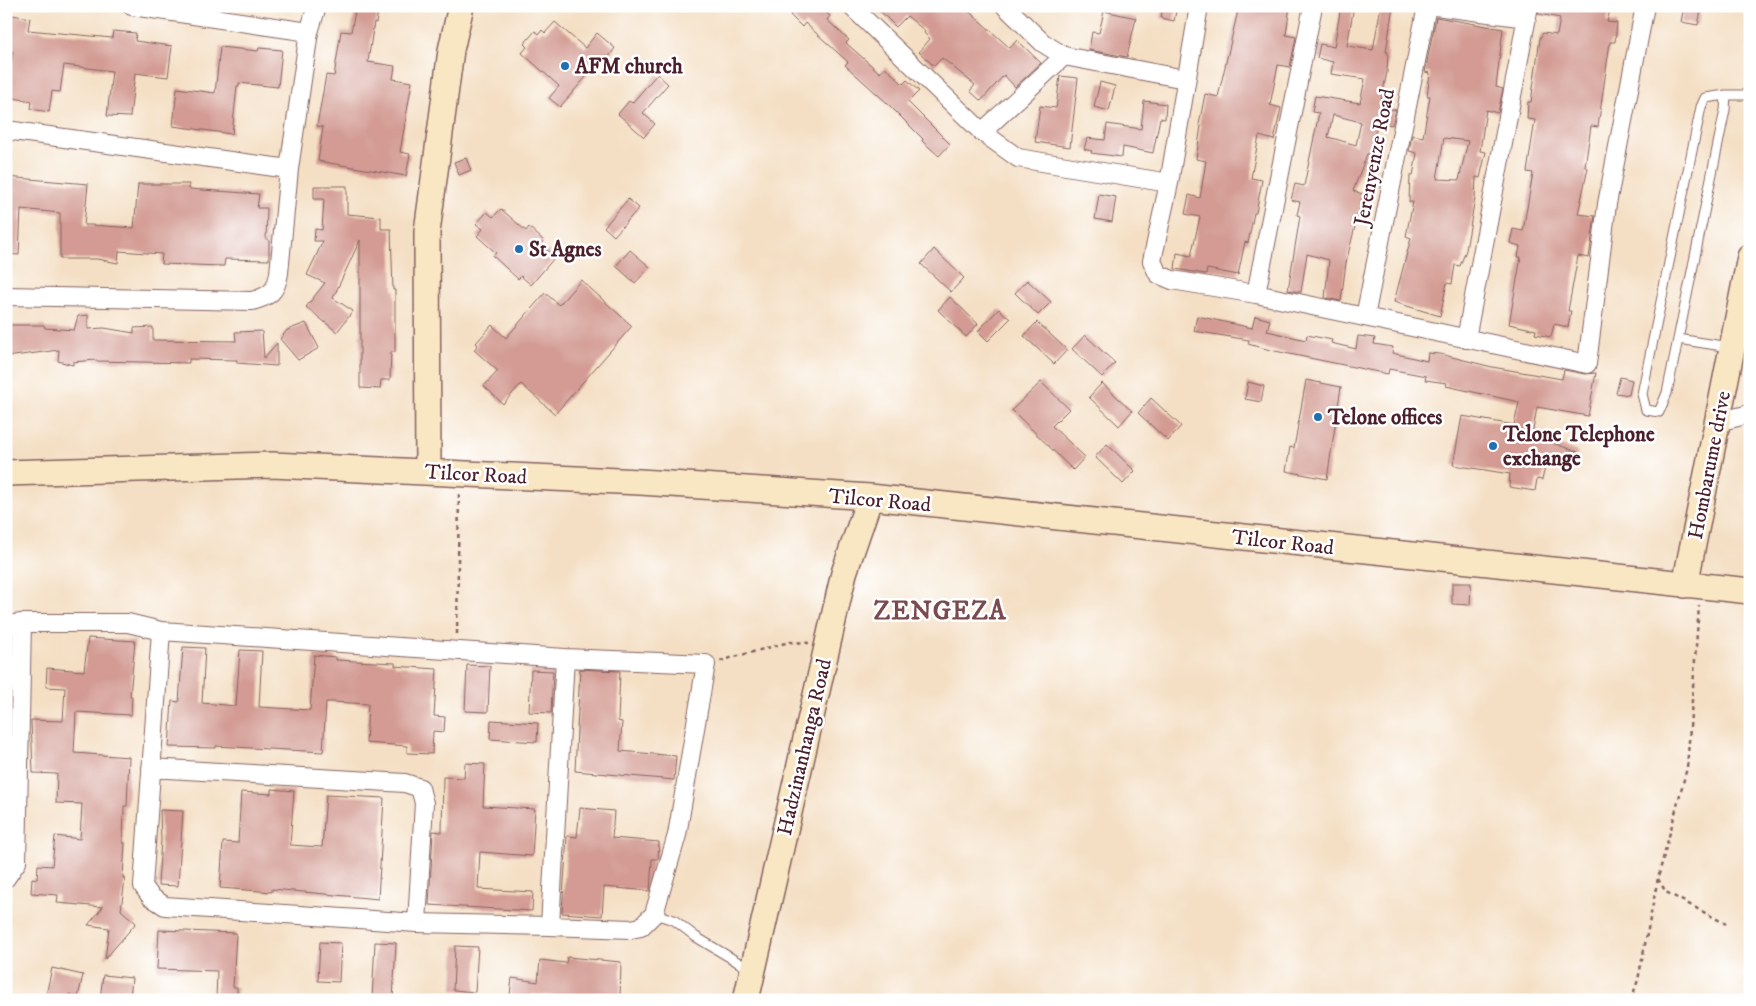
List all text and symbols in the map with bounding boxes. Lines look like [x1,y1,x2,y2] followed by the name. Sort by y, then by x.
[574,54,684,80] place label: AFM church
[559,60,571,72] marker: AFM church
[1349,86,1401,230] street label: Jerenyenze Road
[529,237,601,263] place label: St Agnes
[513,243,525,255] marker: St Agnes
[1683,389,1737,542] street label: Hombarume drive
[1327,405,1442,431] place label: Telone offices
[1312,411,1324,423] marker: Telone offices
[1502,422,1655,472] place label: Telone Telephone exchange
[1487,440,1499,452] marker: Telone Telephone exchange
[424,459,528,491] street label: Tilcor Road
[828,484,933,518] street label: Tilcor Road
[1231,525,1336,561] street label: Tilcor Road
[873,595,1007,628] district label: ZENGEZA
[772,656,838,838] street label: Hadzinanhanga Road

